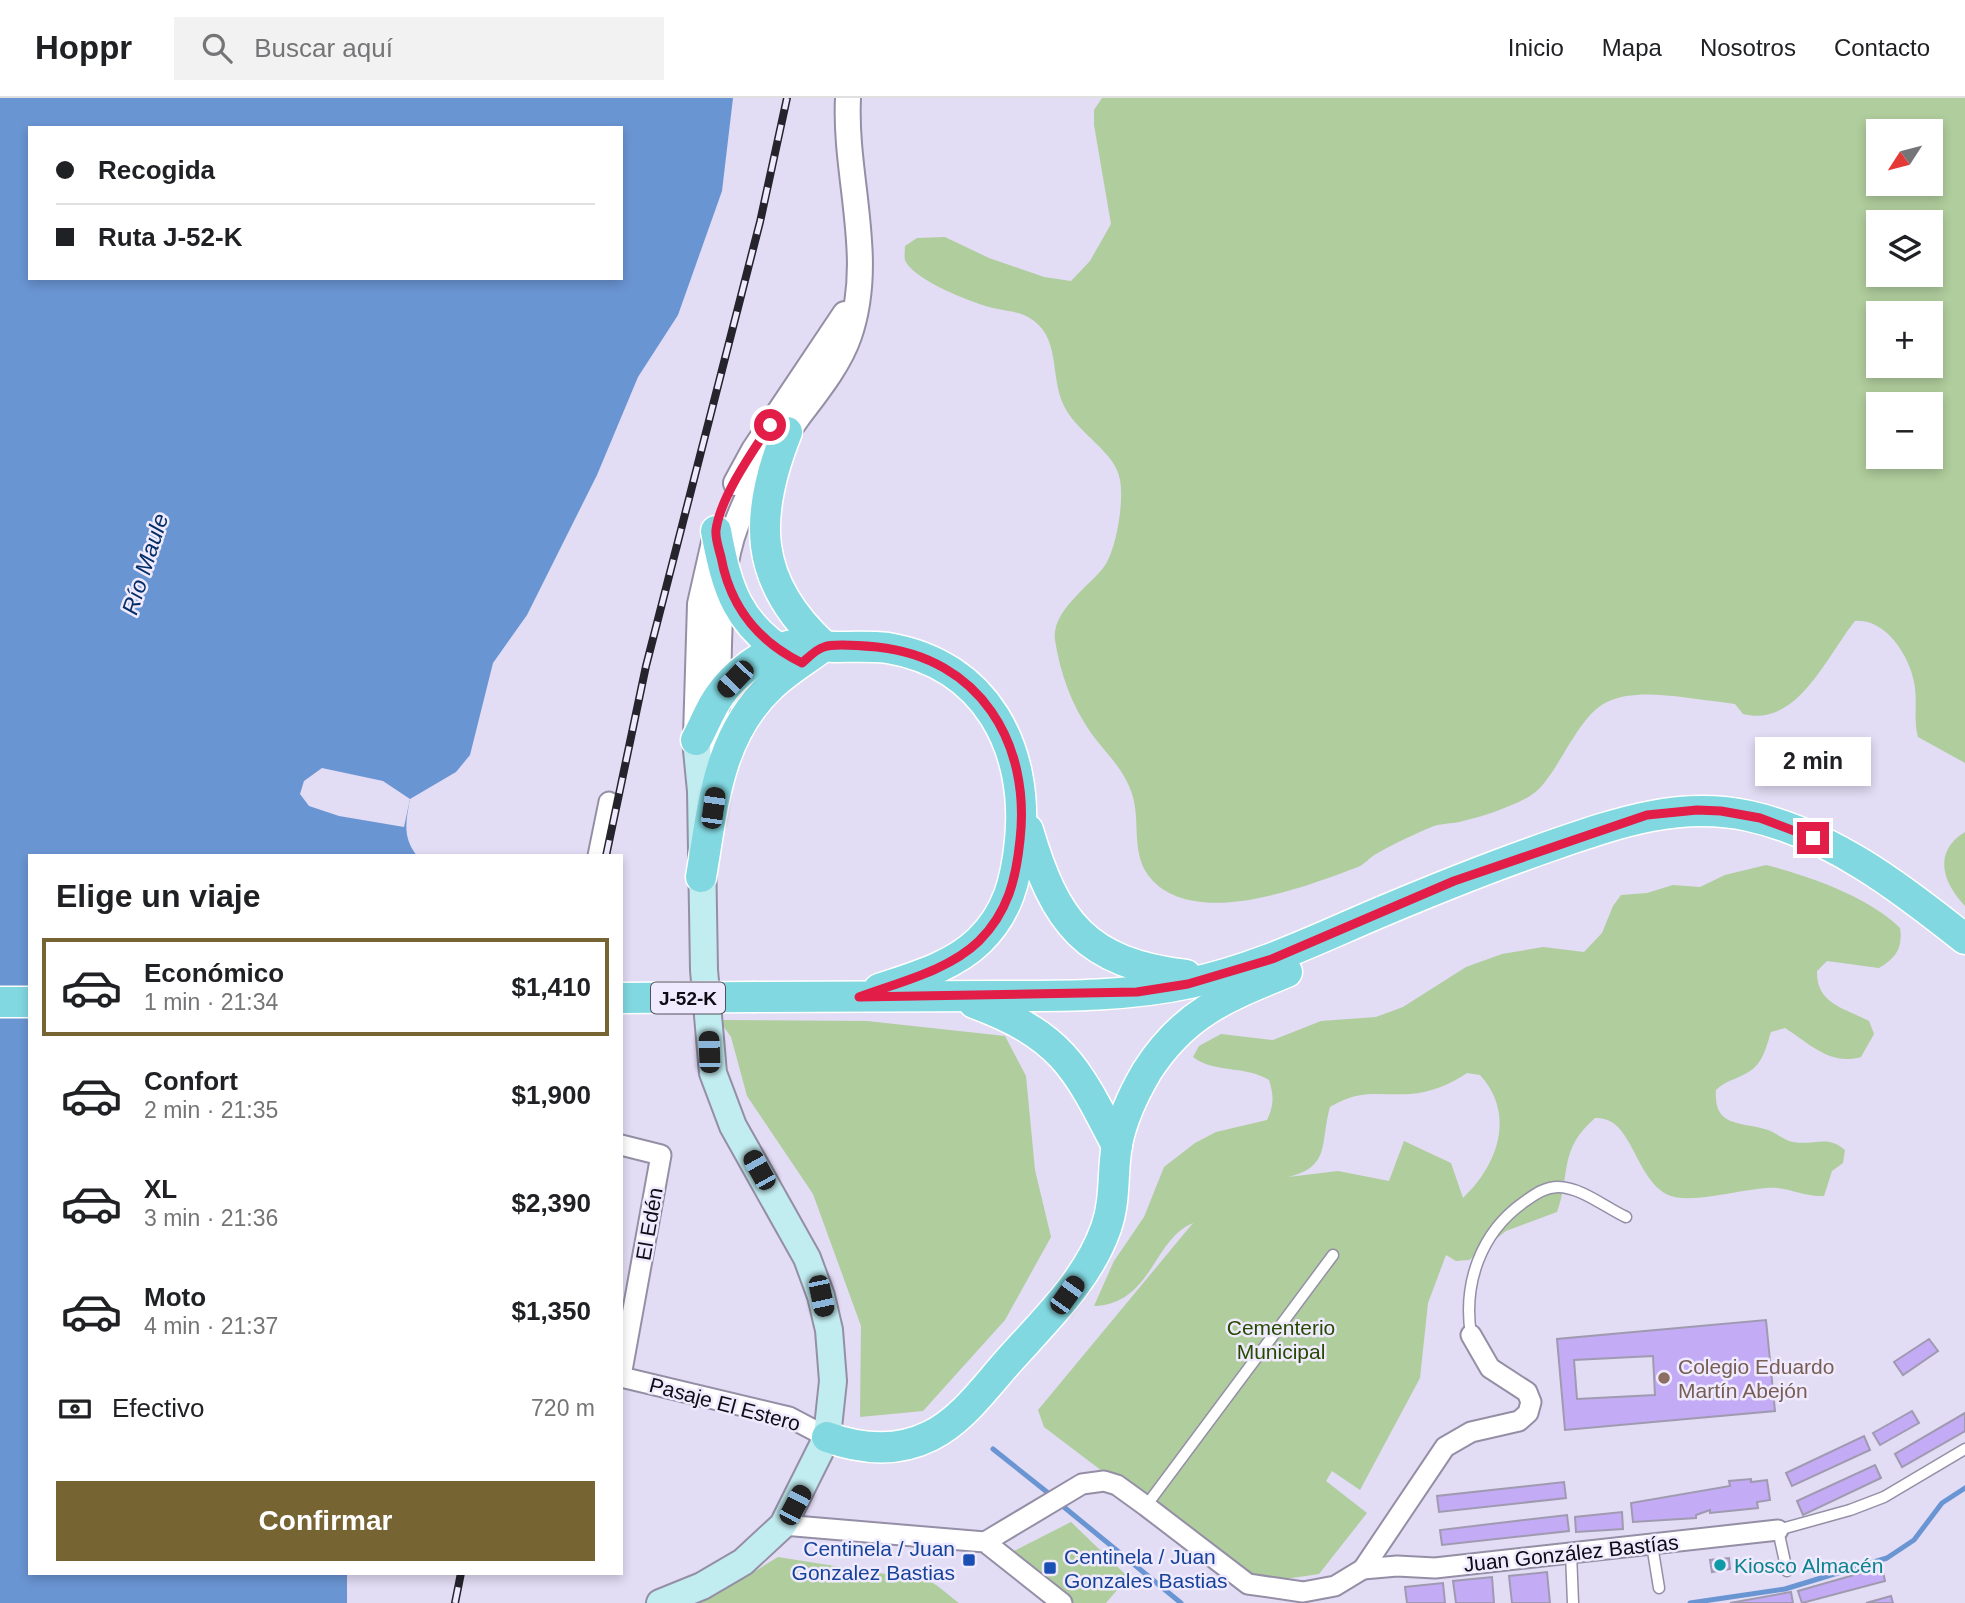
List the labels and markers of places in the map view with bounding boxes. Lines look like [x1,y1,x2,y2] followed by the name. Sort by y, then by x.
[1678,1355,1834,1402] place label: Colegio Eduardo Martín Abejón
[1656,1370,1672,1386] marker: Colegio Eduardo Martín Abejón
[792,1537,955,1584] place label: Centinela / Juan Gonzalez Bastias
[1064,1545,1227,1592] place label: Centinela / Juan Gonzales Bastias
[961,1552,977,1568] marker: Centinela / Juan Gonzalez Bastias
[1734,1554,1883,1577] place label: Kiosco Almacén
[1712,1557,1728,1573] marker: Kiosco Almacén
[1042,1560,1058,1576] marker: Centinela / Juan Gonzales Bastias

